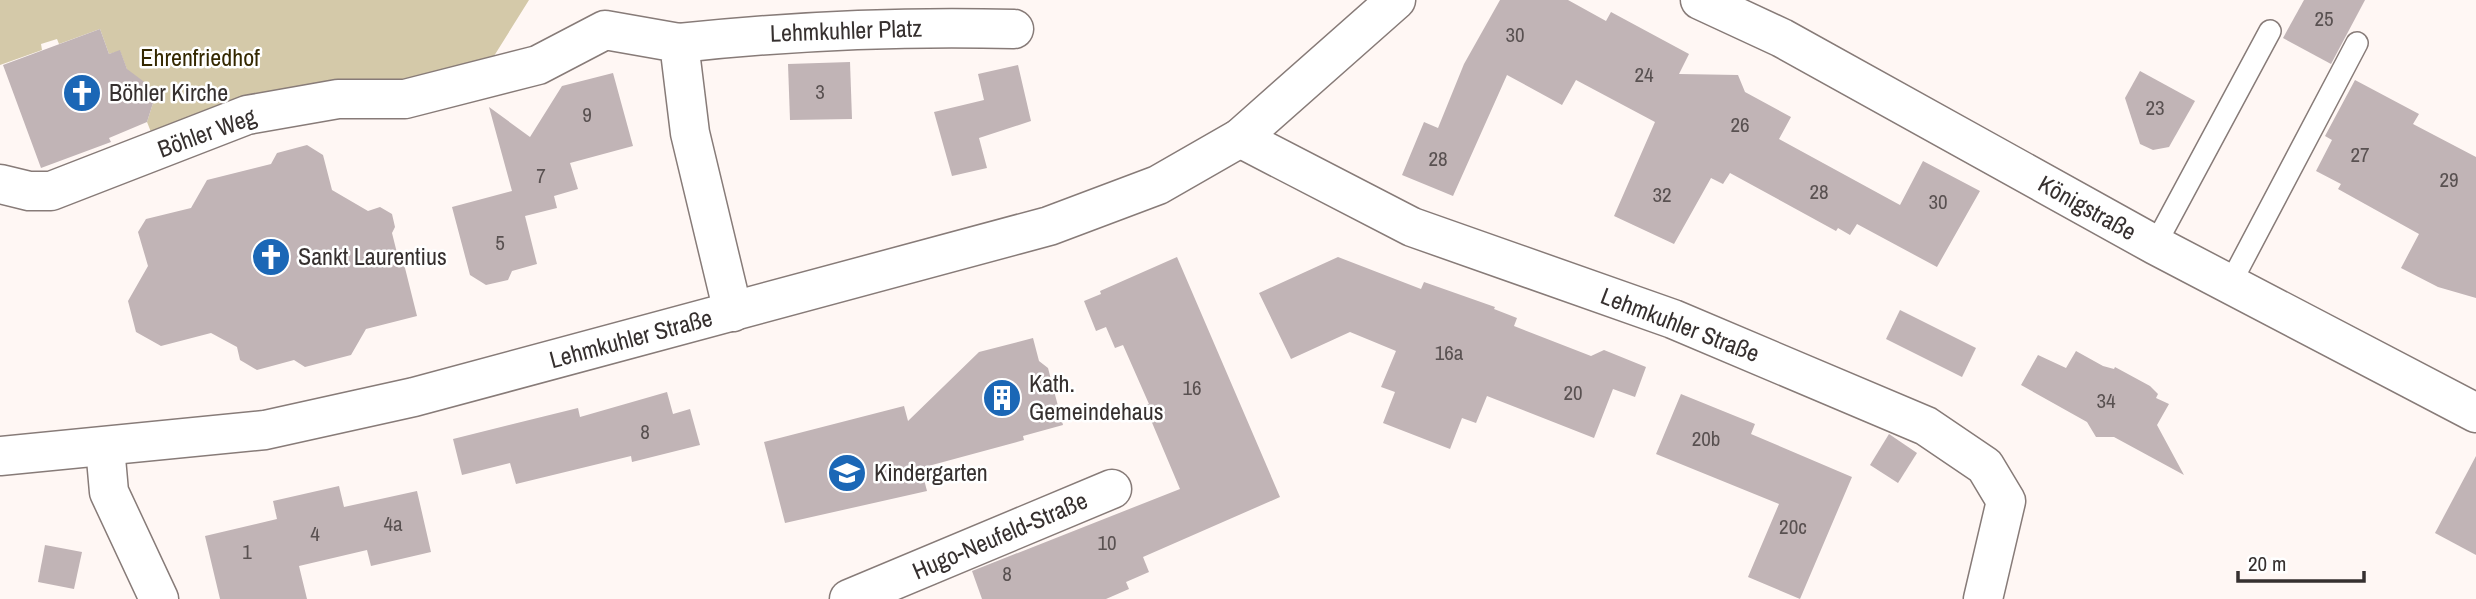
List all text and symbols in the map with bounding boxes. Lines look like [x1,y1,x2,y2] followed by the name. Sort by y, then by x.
[2314,4,2334,33] house number: 25
[769,11,923,49] street label: Lehmkuhler Platz
[1505,20,1525,49] house number: 30
[140,41,260,73] park label: Ehrenfriedhof
[1634,60,1654,89] house number: 24
[61,72,103,114] church icon: Böhler Kirche
[109,76,228,108] place label: Böhler Kirche
[815,77,825,106] house number: 3
[2145,93,2165,122] house number: 23
[153,99,260,165] street label: Böhler Weg
[582,100,592,129] house number: 9
[1730,110,1750,139] house number: 26
[2350,140,2370,169] house number: 27
[1428,144,1448,173] house number: 28
[536,161,546,190] house number: 7
[2439,165,2459,194] house number: 29
[2033,167,2142,247] street label: Königstraße
[1809,177,1829,206] house number: 28
[1652,180,1672,209] house number: 32
[1928,187,1948,216] house number: 30
[495,228,505,257] house number: 5
[250,236,292,278] church icon: Sankt Laurentius
[298,240,447,272] place label: Sankt Laurentius
[1597,279,1764,369] street label: Lehmkuhler Straße
[546,301,716,375] street label: Lehmkuhler Straße
[1435,338,1464,367] house number: 16a
[1029,367,1164,427] place label: Kath. Gemeindehaus
[1182,373,1202,402] house number: 16
[981,377,1023,419] building icon: Kath. Gemeindehaus
[1563,378,1583,407] house number: 20
[2096,386,2116,415] house number: 34
[640,417,650,446] house number: 8
[1692,424,1720,453] house number: 20b
[826,452,868,494] school or university icon: Kindergarten
[874,456,988,488] place label: Kindergarten
[907,484,1092,586] street label: Hugo-Neufeld-Straße
[383,509,403,538] house number: 4a
[1779,512,1807,541] house number: 20c
[310,519,320,548] house number: 4
[1097,528,1117,557] house number: 10
[242,537,252,566] house number: 1
[2238,540,2364,584] scale bar
[2248,549,2286,578] text: 20 m
[1002,559,1012,588] house number: 8

